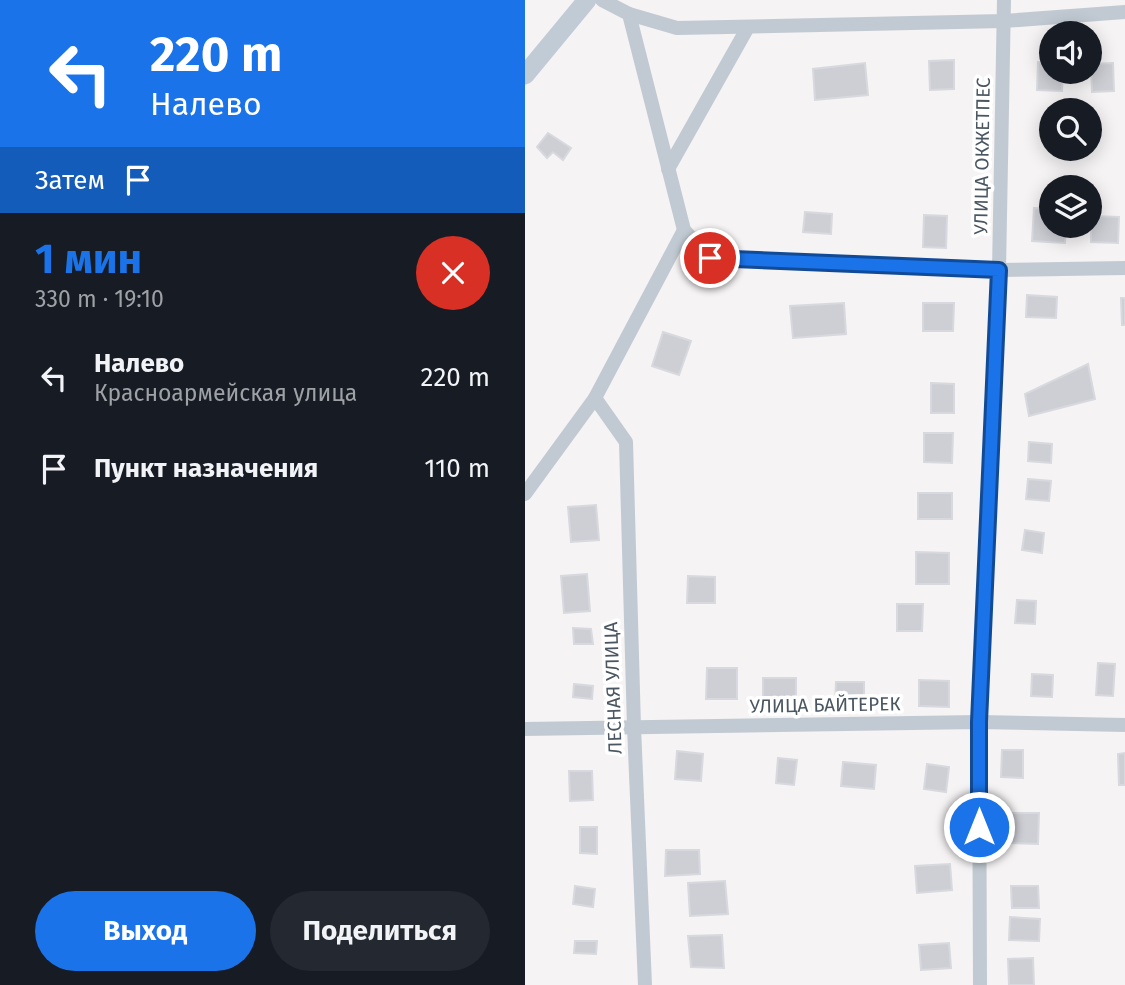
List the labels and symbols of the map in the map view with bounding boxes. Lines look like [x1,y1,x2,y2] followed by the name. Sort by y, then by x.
[969,77,995,235] street label: УЛИЦА ОКЖЕТПЕС
[680,228,740,288] pin
[599,621,627,755] street label: ЛЕСНАЯ УЛИЦА
[749,692,901,718] street label: УЛИЦА БАЙТЕРЕК
[942,790,1016,864] position arrow

